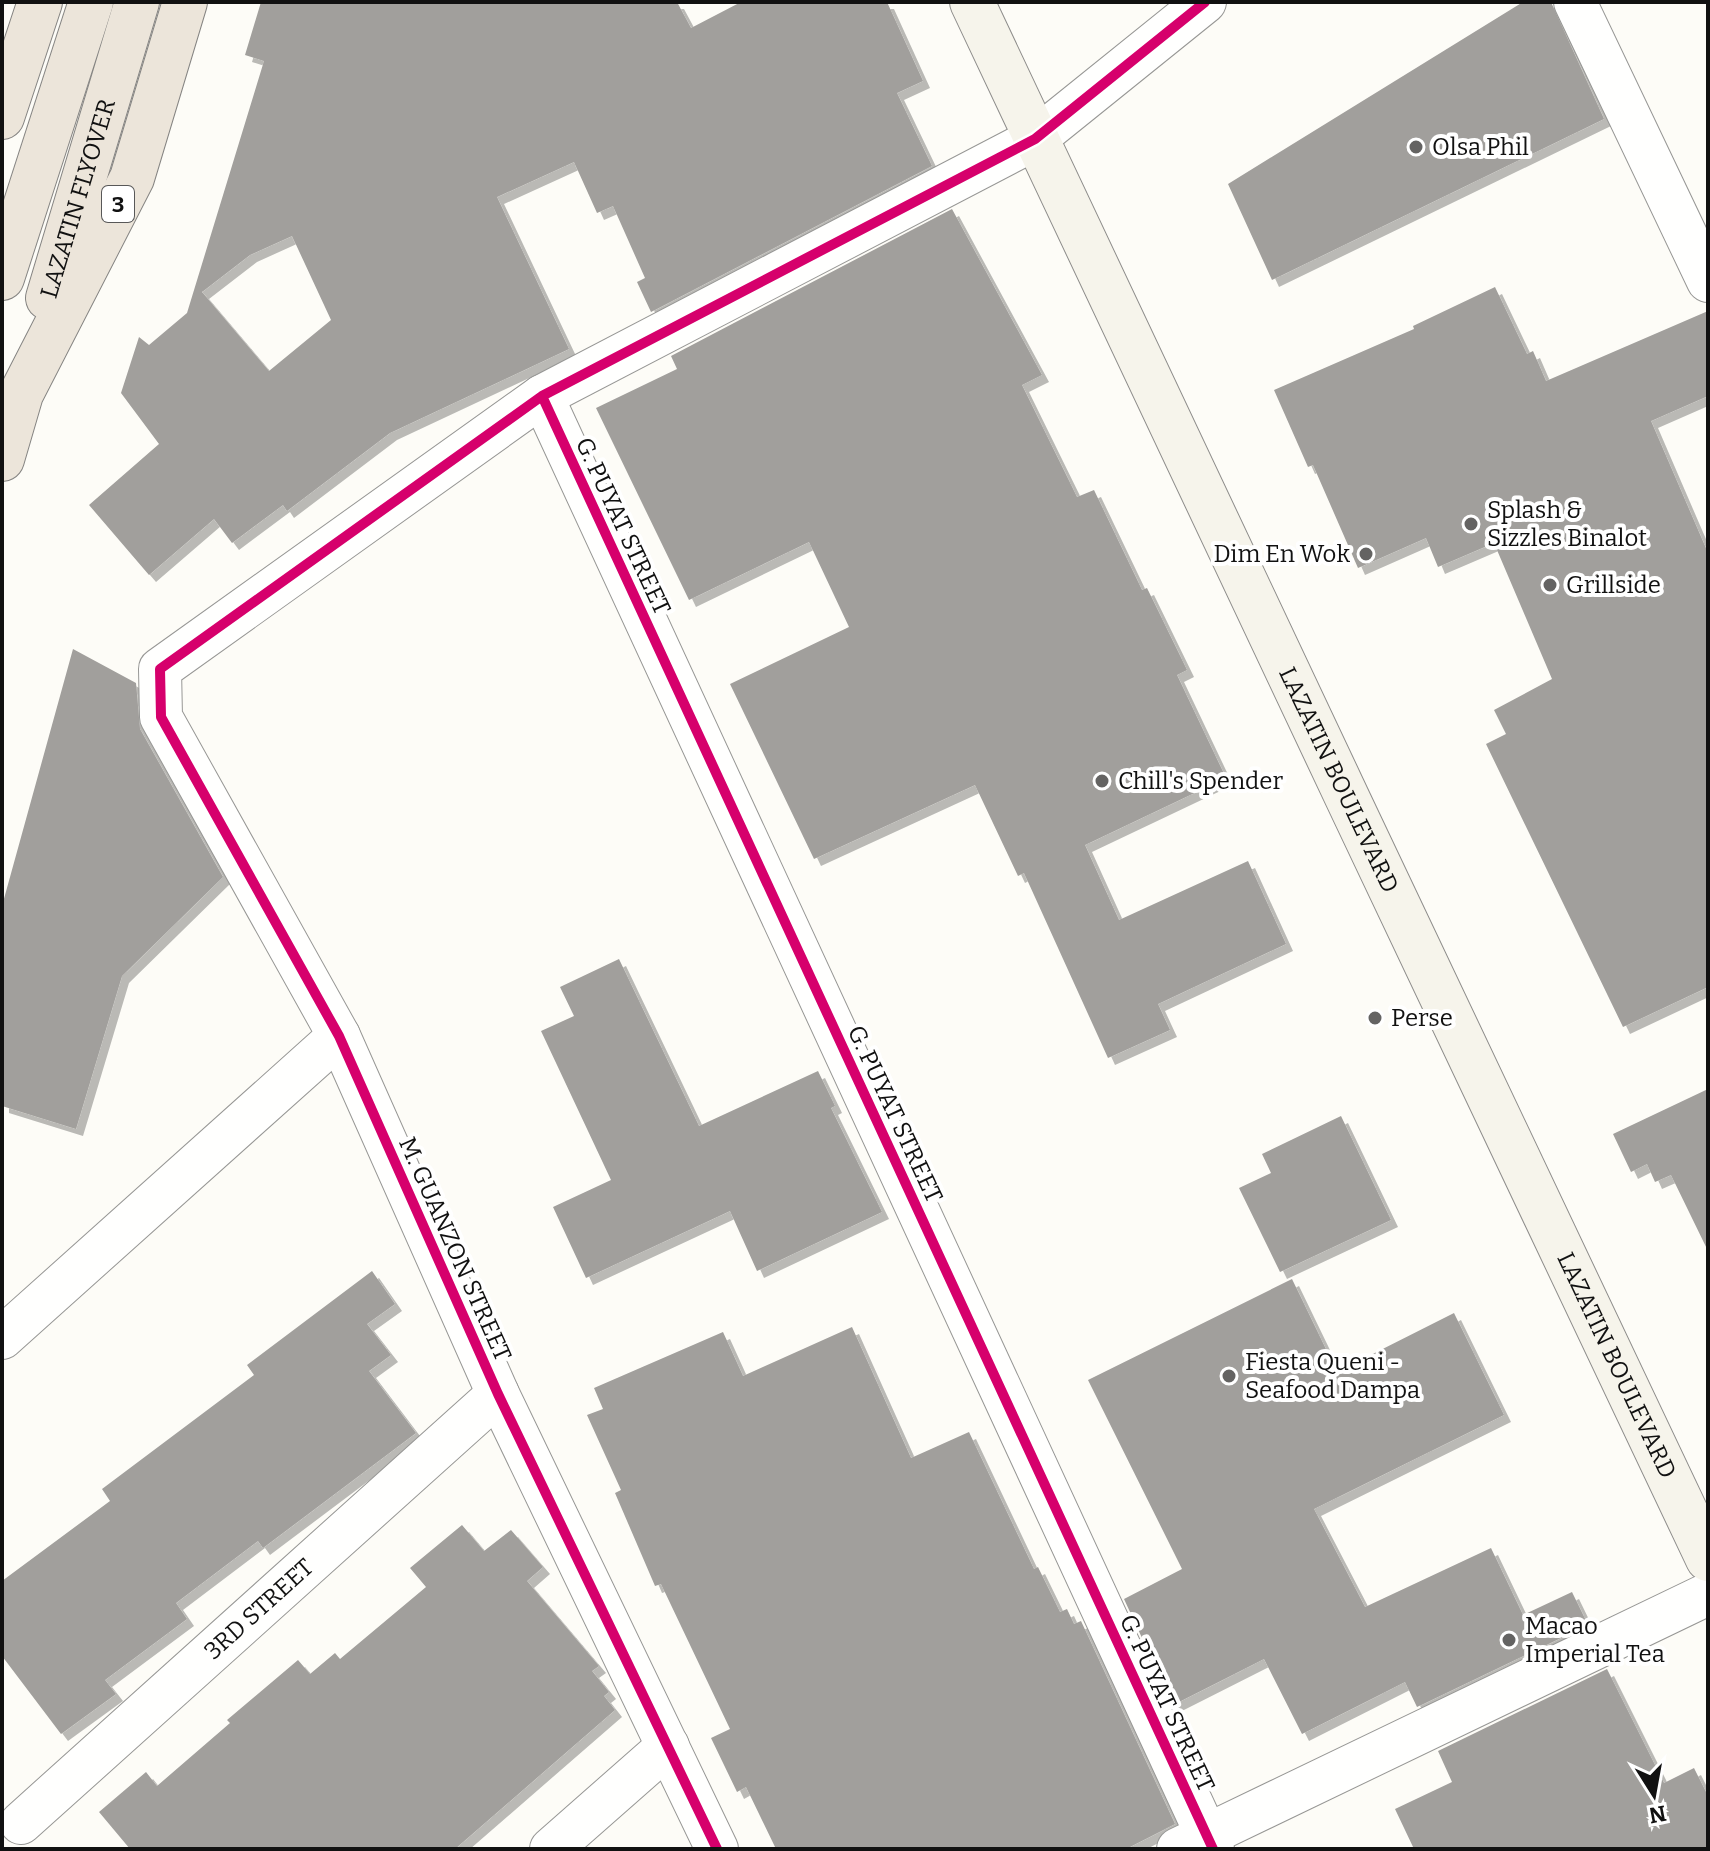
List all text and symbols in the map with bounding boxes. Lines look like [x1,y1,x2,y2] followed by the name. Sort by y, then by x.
[35,95,121,301] street label: LAZATIN FLYOVER
[1432,133,1529,161] place label: Olsa Phil
[1407,138,1425,156] marker: Olsa Phil
[102,186,134,222] road number: 3
[570,433,676,619] street label: G. PUYAT STREET
[1487,496,1647,552] place label: Splash & Sizzles Binalot
[1462,515,1480,533] marker: Splash & Sizzles Binalot
[1213,540,1350,568] place label: Dim En Wok
[1357,545,1375,563] marker: Dim En Wok
[1566,571,1661,599] place label: Grillside
[1541,576,1559,594] marker: Grillside
[1273,663,1404,897] street label: LAZATIN BOULEVARD
[1118,767,1283,795] place label: Chill's Spender
[1093,772,1111,790] marker: Chill's Spender
[1391,1004,1453,1032] place label: Perse
[1366,1009,1384,1027] marker: Perse
[842,1021,948,1207] street label: G. PUYAT STREET
[393,1133,517,1365] street label: M. GUANZON STREET
[1551,1248,1682,1483] street label: LAZATIN BOULEVARD
[1245,1348,1420,1404] place label: Fiesta Queni - Seafood Dampa
[1220,1367,1238,1385] marker: Fiesta Queni - Seafood Dampa
[199,1553,319,1665] street label: 3RD STREET
[1114,1610,1220,1796] street label: G. PUYAT STREET
[1525,1612,1665,1668] place label: Macao Imperial Tea
[1500,1631,1518,1649] marker: Macao Imperial Tea
[1614,1755,1694,1835] north arrow
[1647,1799,1669,1829] text: N

